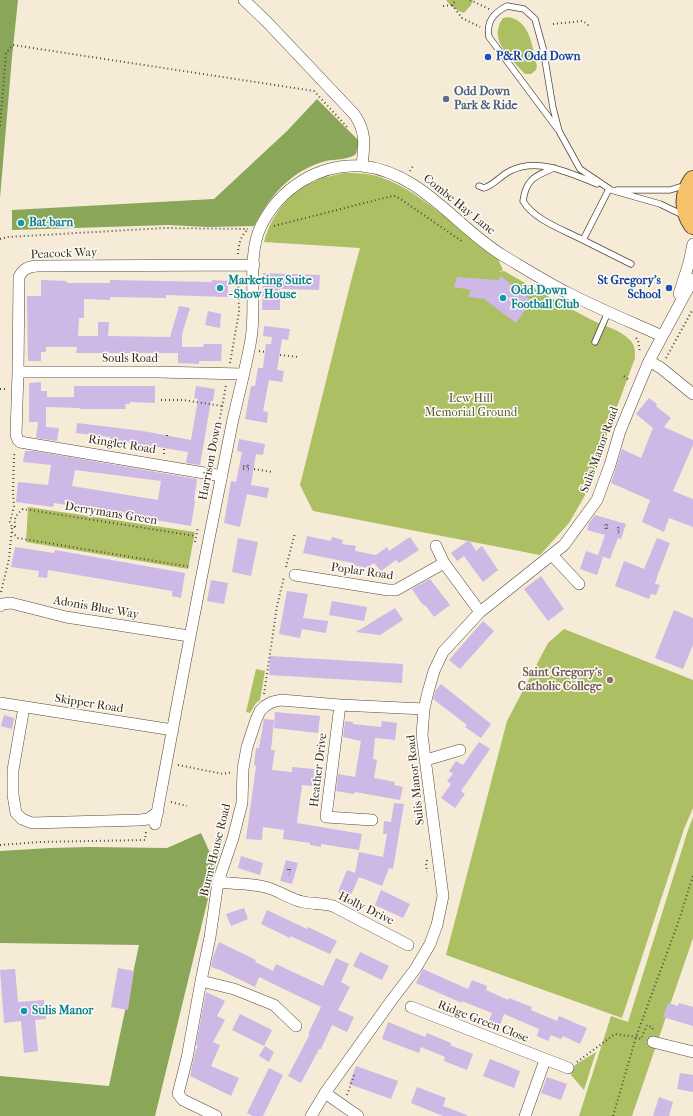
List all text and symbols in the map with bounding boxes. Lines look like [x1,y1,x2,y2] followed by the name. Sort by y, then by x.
[496,50,580,64] place label: P&R Odd Down
[483,52,493,62] marker: P&R Odd Down
[454,85,517,113] place label: Odd Down Park & Ride
[441,94,451,104] marker: Odd Down Park & Ride
[420,172,498,238] street label: Combe Hay Lane
[29,216,73,230] place label: Bat barn
[16,218,26,228] marker: Bat barn
[30,246,98,262] street label: Peacock Way
[228,274,312,302] place label: Marketing Suite - Show House
[597,274,661,302] place label: St Gregory's School
[215,283,225,293] marker: Marketing Suite - Show House
[664,283,674,293] marker: St Gregory's School
[511,284,579,312] place label: Odd Down Football Club
[498,293,508,303] marker: Odd Down Football Club
[102,352,158,366] street label: Souls Road
[425,392,517,420] park label: Lew Hill Memorial Ground
[578,405,622,495] street label: Sulis Manor Road
[196,421,226,501] street label: Harrison Down
[87,433,157,457] street label: Ringlet Road
[242,462,250,474] house number: 15
[64,500,158,528] street label: Derrymans Green
[603,521,609,533] house number: 2
[616,524,620,536] house number: 3
[330,561,394,583] street label: Poplar Road
[52,593,140,623] street label: Adonis Blue Way
[518,666,602,694] place label: Saint Gregory's Catholic College
[605,675,615,685] marker: Saint Gregory's Catholic College
[54,691,124,717] street label: Skipper Road
[307,732,331,808] street label: Heather Drive
[404,734,428,826] street label: Sulis Manor Road
[197,802,235,898] street label: Burnt House Road
[287,866,291,878] house number: 7
[336,889,396,929] street label: Holly Drive
[435,998,531,1046] street label: Ridge Green Close
[32,1004,93,1018] place label: Sulis Manor
[19,1006,29,1016] marker: Sulis Manor

